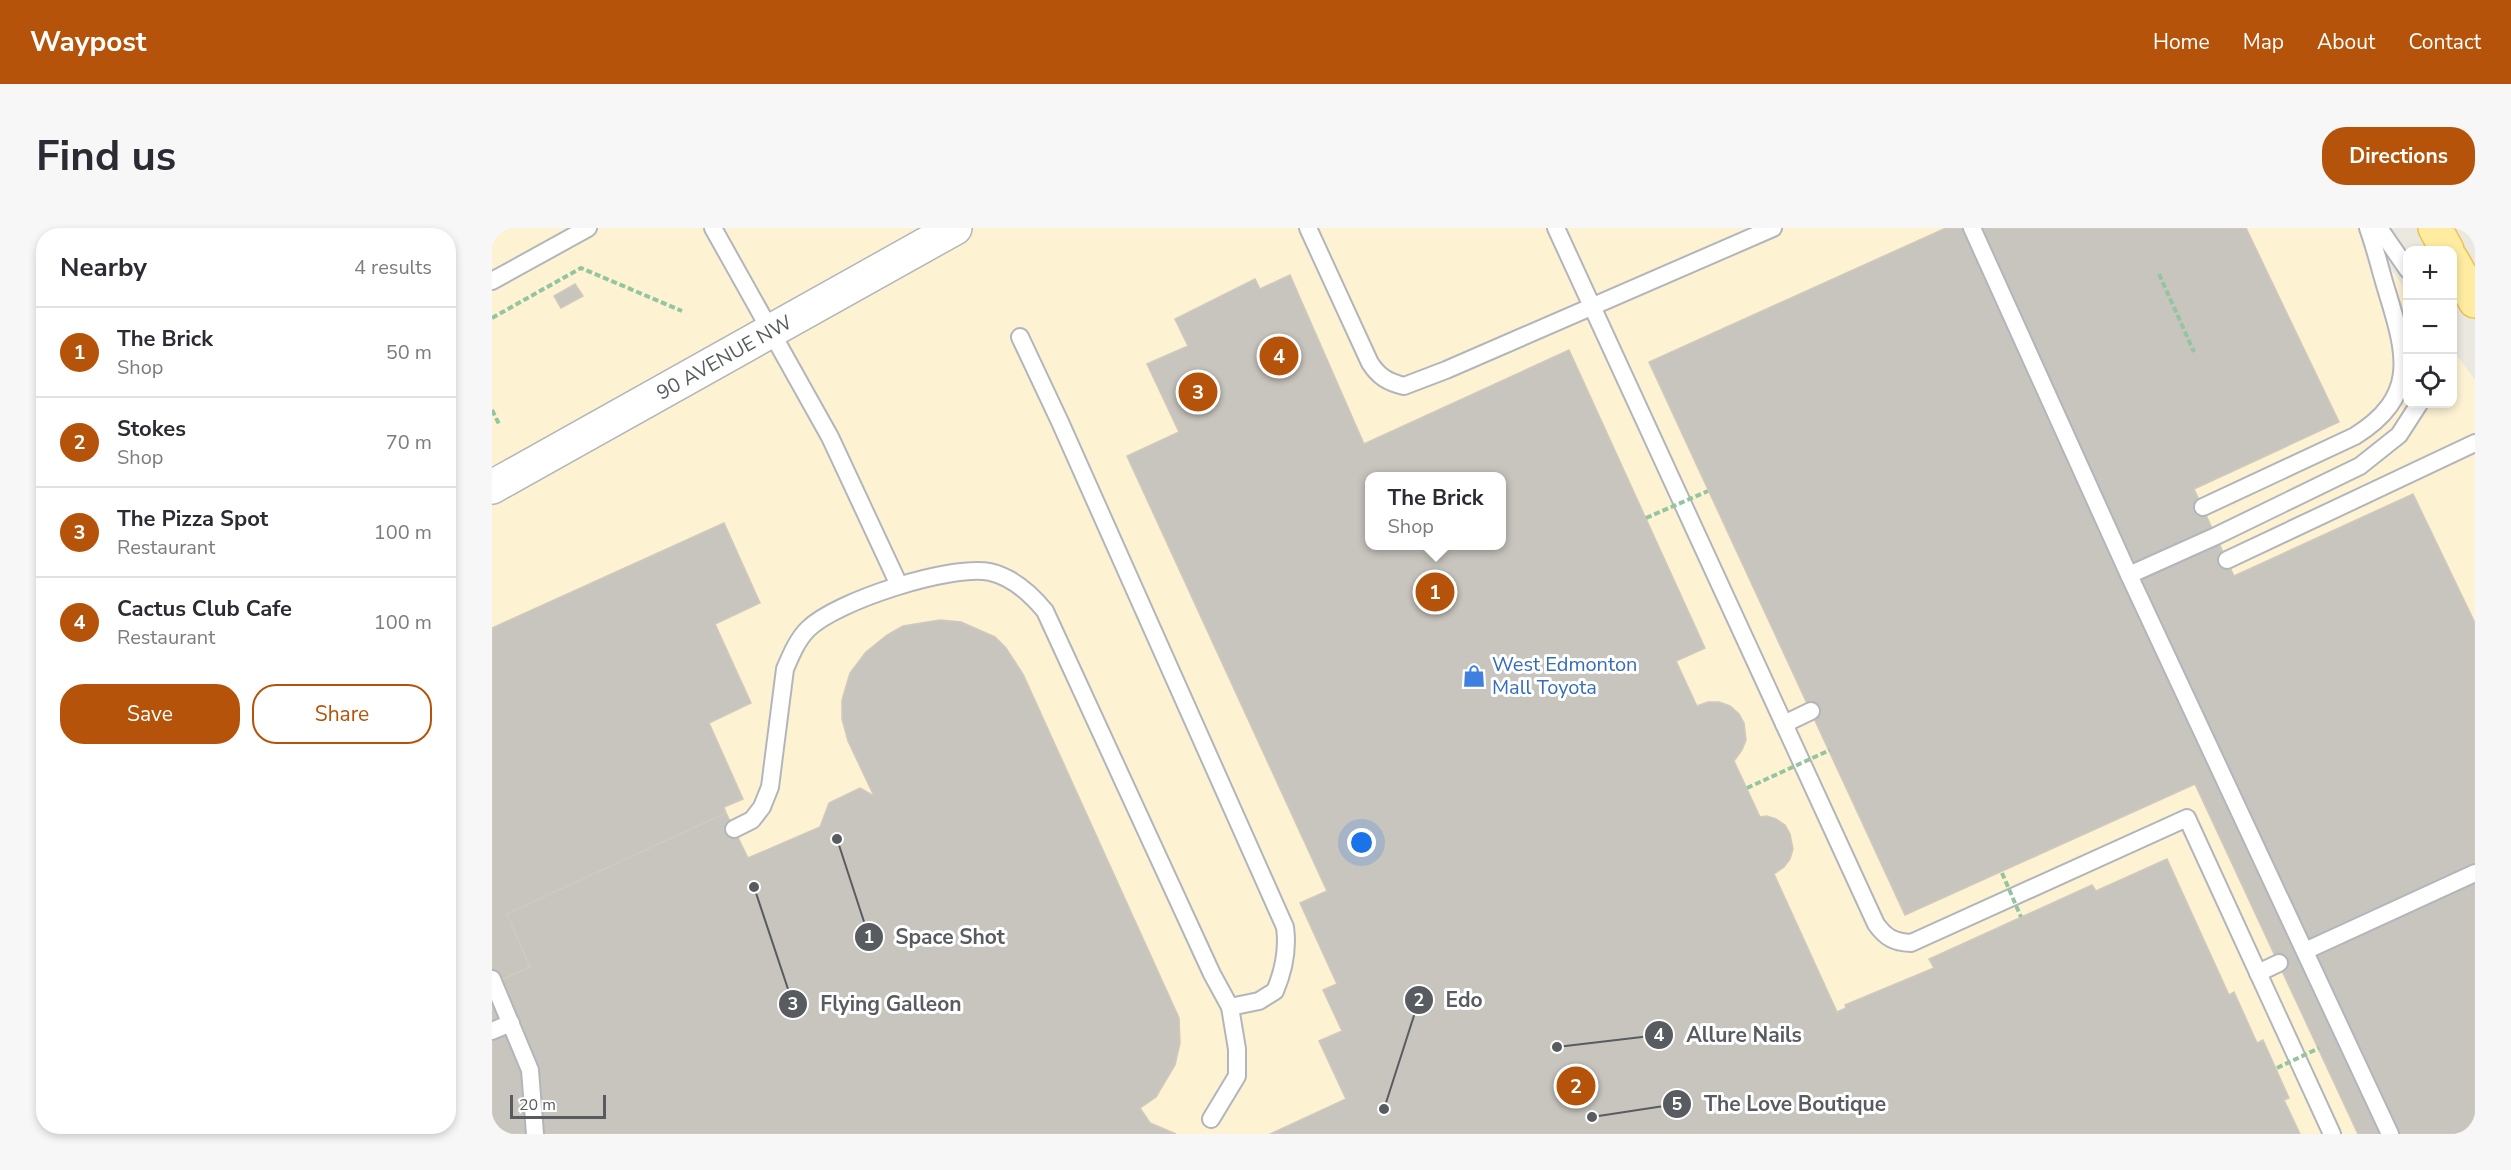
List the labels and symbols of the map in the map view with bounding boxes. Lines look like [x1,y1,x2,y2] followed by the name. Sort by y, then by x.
[652,308,797,406] street label: 90 AVENUE NW
[1260,334,1298,378] pin: 4
[1178,370,1218,414] pin: 3
[1416,570,1454,614] pin: 1
[1492,651,1637,701] place label: West Edmonton Mall Toyota
[1461,663,1487,689] shop icon: West Edmonton Mall Toyota
[1347,828,1376,857] your location
[854,917,1017,956] callout: Space Shot
[895,923,1006,951] text: Space Shot
[864,925,874,949] text: 1
[1404,980,1495,1019] callout: Edo
[778,984,973,1023] callout: Flying Galleon
[1445,986,1483,1014] text: Edo
[1414,988,1424,1012] text: 2
[820,990,962,1018] text: Flying Galleon
[788,992,798,1016] text: 3
[1644,1015,1813,1054] callout: Allure Nails
[1686,1021,1802,1049] text: Allure Nails
[1654,1023,1665,1047] text: 4
[1556,1064,1596,1108] pin: 2
[1662,1085,1898,1124] callout: The Love Boutique
[1704,1090,1886,1118] text: The Love Boutique
[510,1092,606,1120] scale bar
[1672,1092,1683,1116] text: 5

